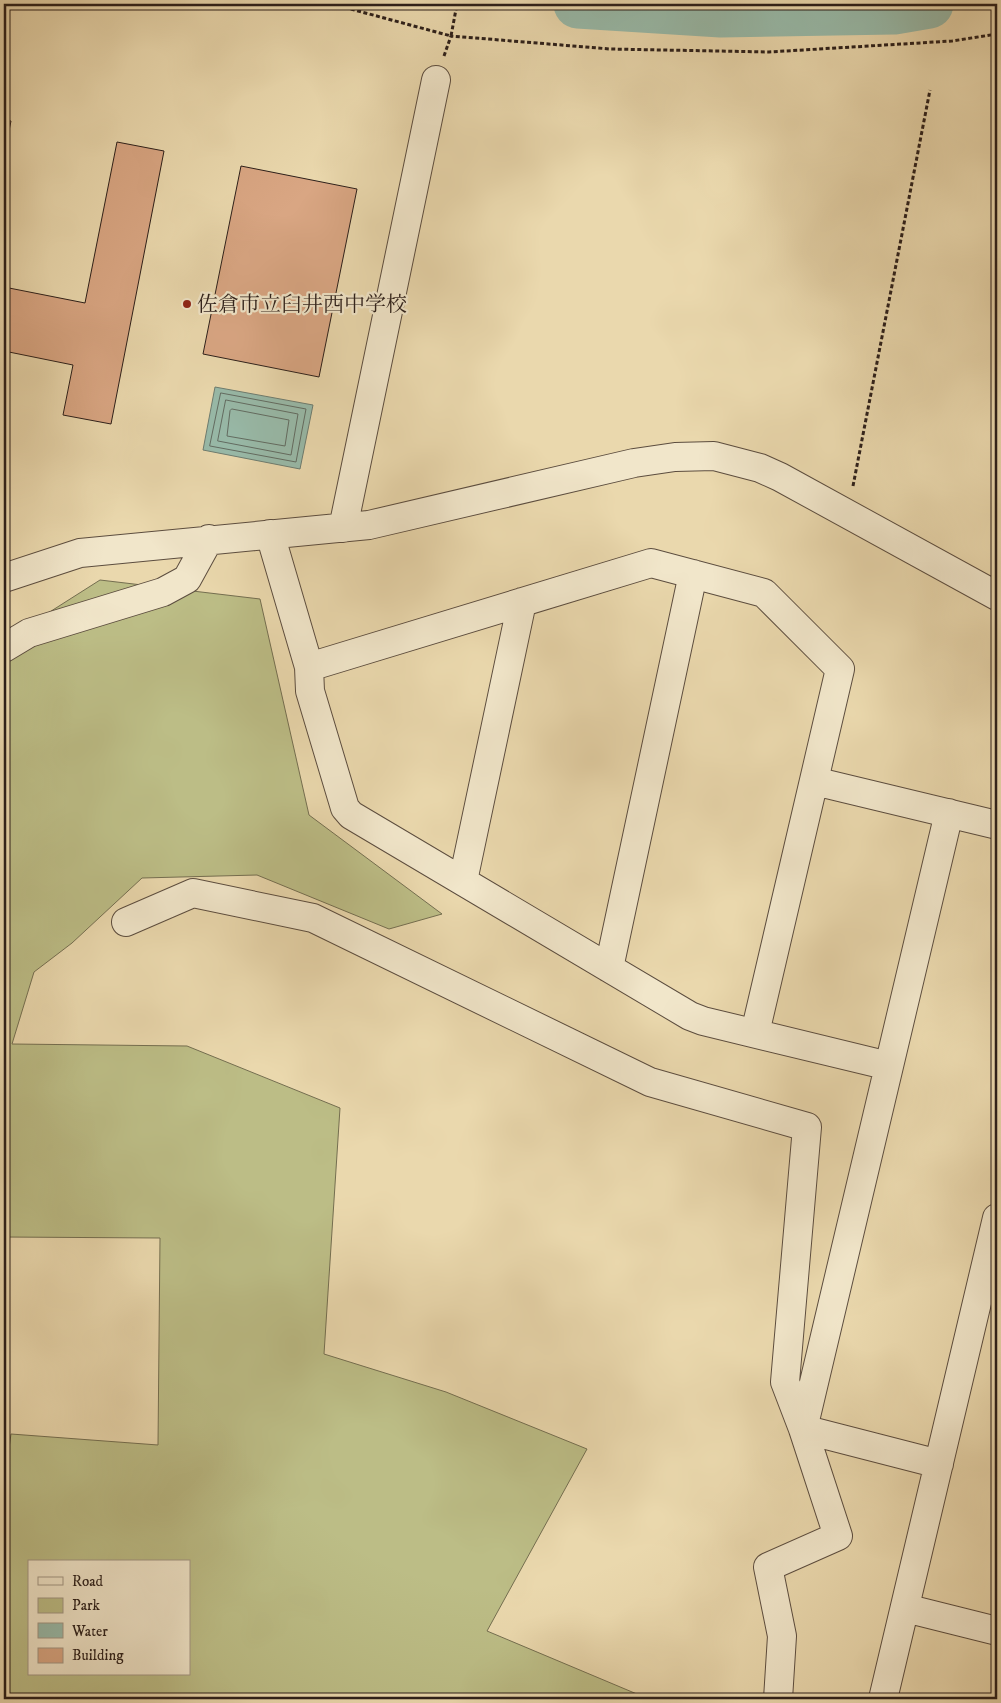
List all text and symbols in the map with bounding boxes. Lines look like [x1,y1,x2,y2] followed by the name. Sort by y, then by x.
[197,292,407,318] place label: 佐倉市立臼井西中学校
[181,298,193,310] marker: 佐倉市立臼井西中学校
[28,1560,190,1676] legend
[72,1572,104,1591] text: Road
[72,1596,101,1615] text: Park
[71,1622,108,1641] text: Water
[72,1646,124,1665] text: Building

